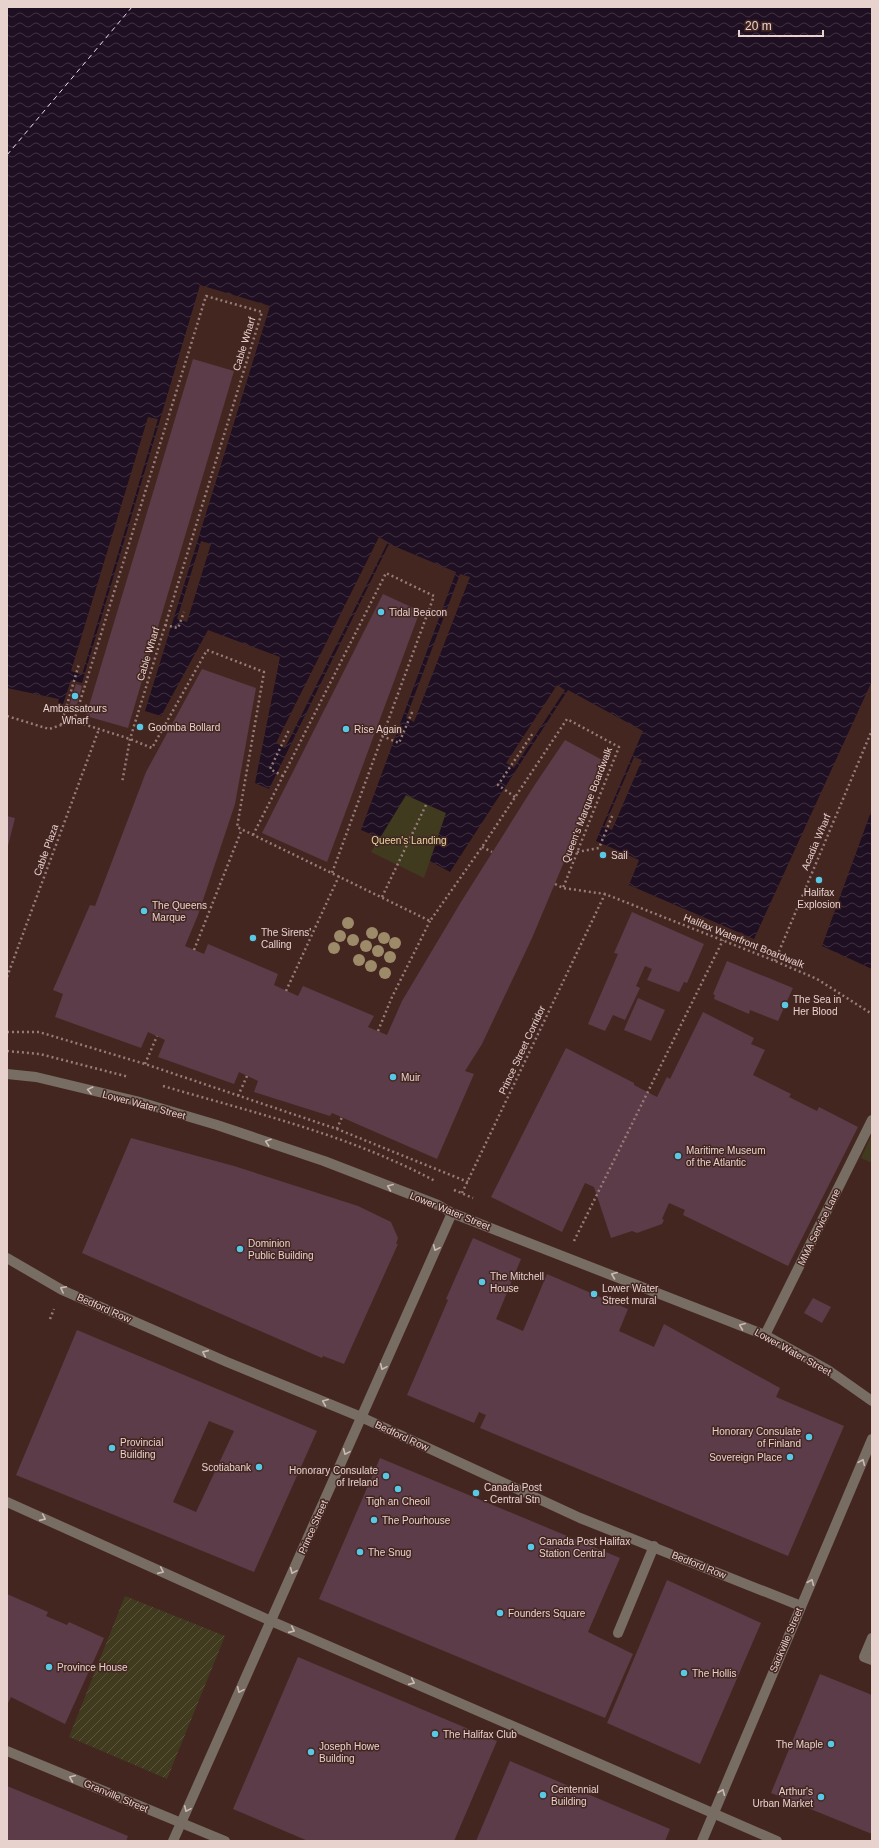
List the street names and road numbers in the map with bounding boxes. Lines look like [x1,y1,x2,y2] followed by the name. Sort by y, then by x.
[231,316,257,372] street label: Cable Wharf
[135,626,161,682] street label: Cable Wharf
[560,745,615,864] street label: Queen's Marque Boardwalk
[799,812,833,872] street label: Acadia Wharf
[32,822,61,877] street label: Cable Plaza
[682,912,807,971] street label: Halifax Waterfront Boardwalk
[497,1003,548,1096] street label: Prince Street Corridor
[101,1089,187,1121] street label: Lower Water Street
[796,1186,843,1267] street label: MMA Service Lane
[408,1190,492,1232] street label: Lower Water Street
[75,1291,133,1325] street label: Bedford Row
[753,1326,833,1378] street label: Lower Water Street
[373,1419,431,1454] street label: Bedford Row
[296,1498,330,1556] street label: Prince Street
[670,1549,729,1581] street label: Bedford Row
[767,1606,805,1674] street label: Sackville Street
[82,1777,150,1815] street label: Granville Street

